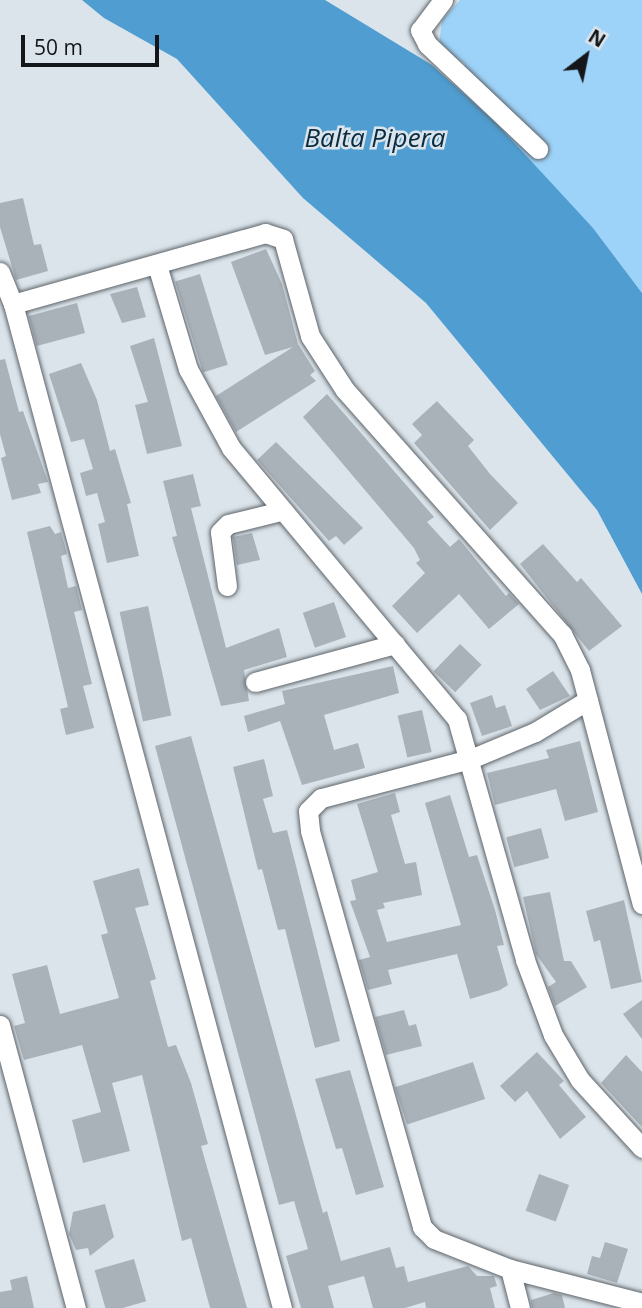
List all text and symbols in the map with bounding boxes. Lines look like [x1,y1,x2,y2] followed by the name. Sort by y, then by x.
[24,21,163,65] scale bar
[551,21,621,91] north arrow
[584,23,611,53] text: N
[34,33,83,61] text: 50 m
[304,122,446,154] water label: Balta Pipera

